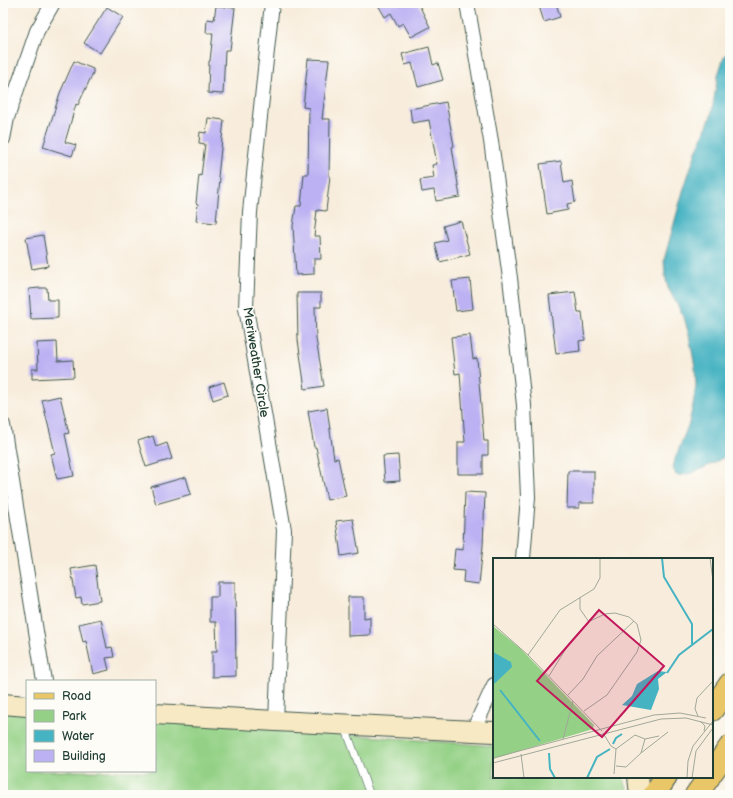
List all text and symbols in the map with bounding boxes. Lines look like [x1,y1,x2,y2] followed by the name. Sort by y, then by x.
[239,306,273,419] street label: Meriweather Circle
[493,558,713,778] inset map
[26,680,156,772] legend
[62,689,91,704] text: Road
[62,709,86,724] text: Park
[62,729,94,744] text: Water
[62,749,106,764] text: Building

